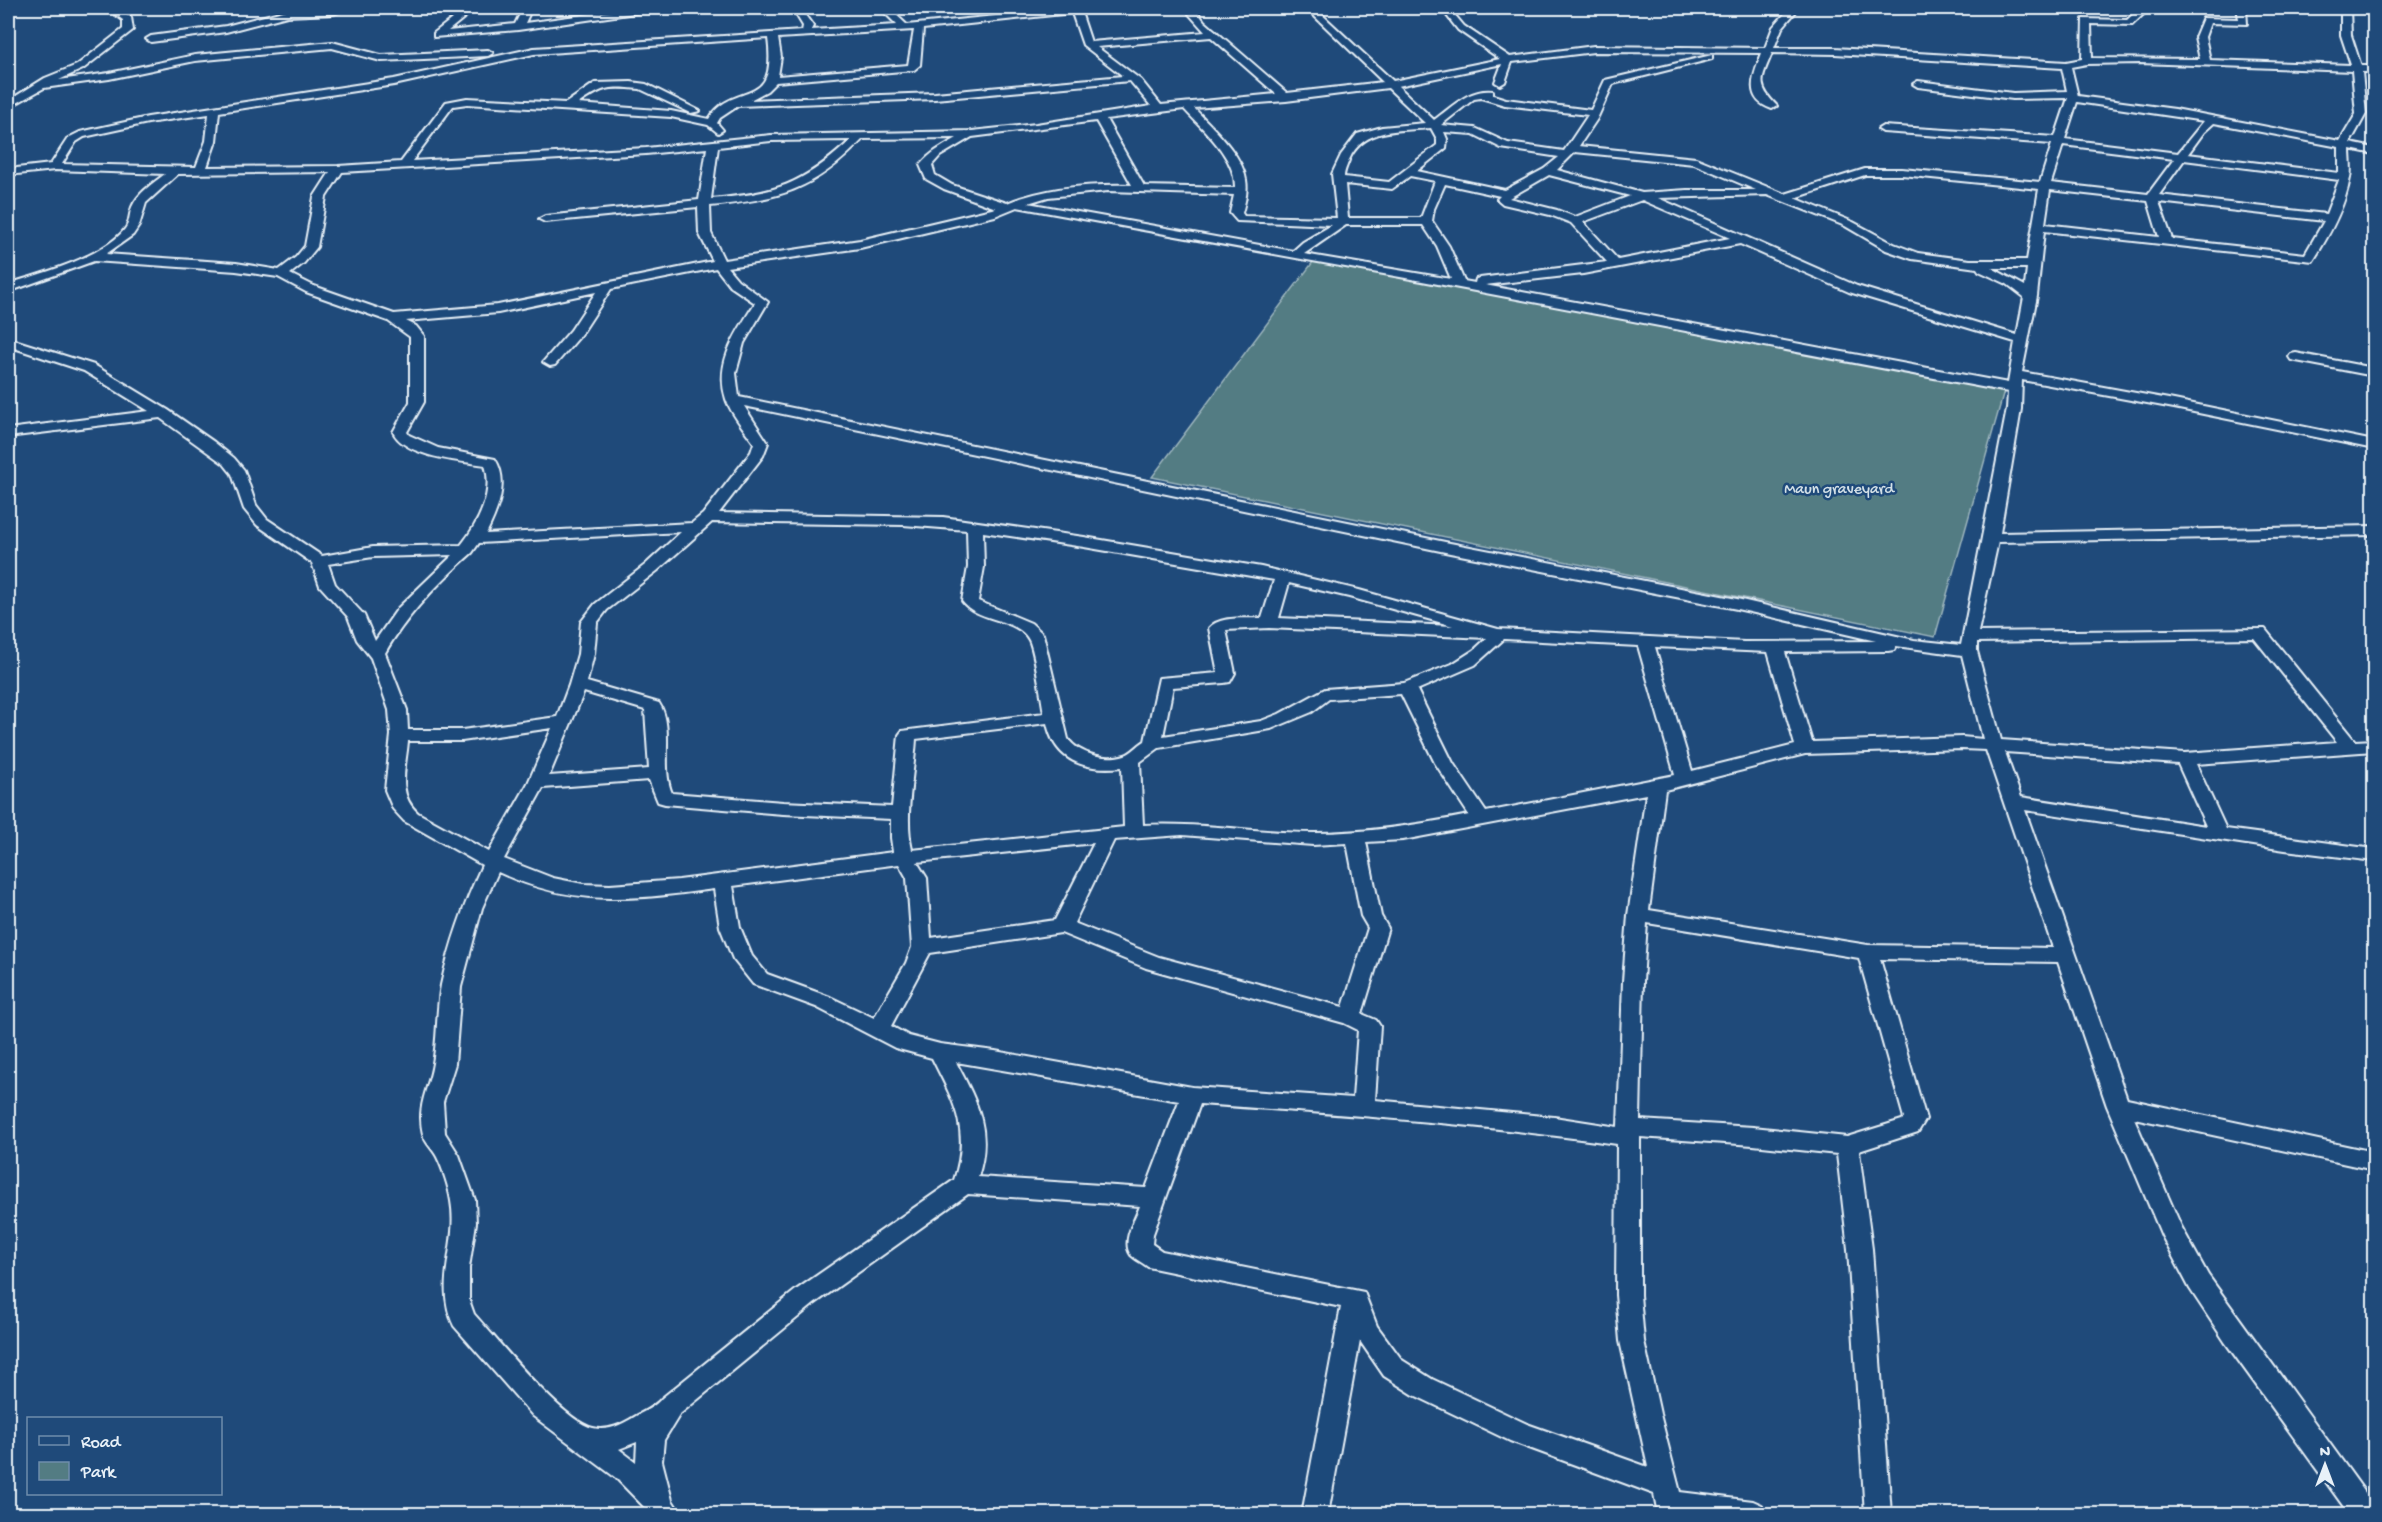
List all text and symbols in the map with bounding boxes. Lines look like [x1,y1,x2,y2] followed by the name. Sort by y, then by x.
[1784,481,1895,500] park label: Maun graveyard
[27,1417,222,1495] legend
[81,1433,122,1454] text: Road
[2295,1435,2355,1495] north arrow
[2320,1444,2331,1463] text: N
[80,1463,117,1484] text: Park

